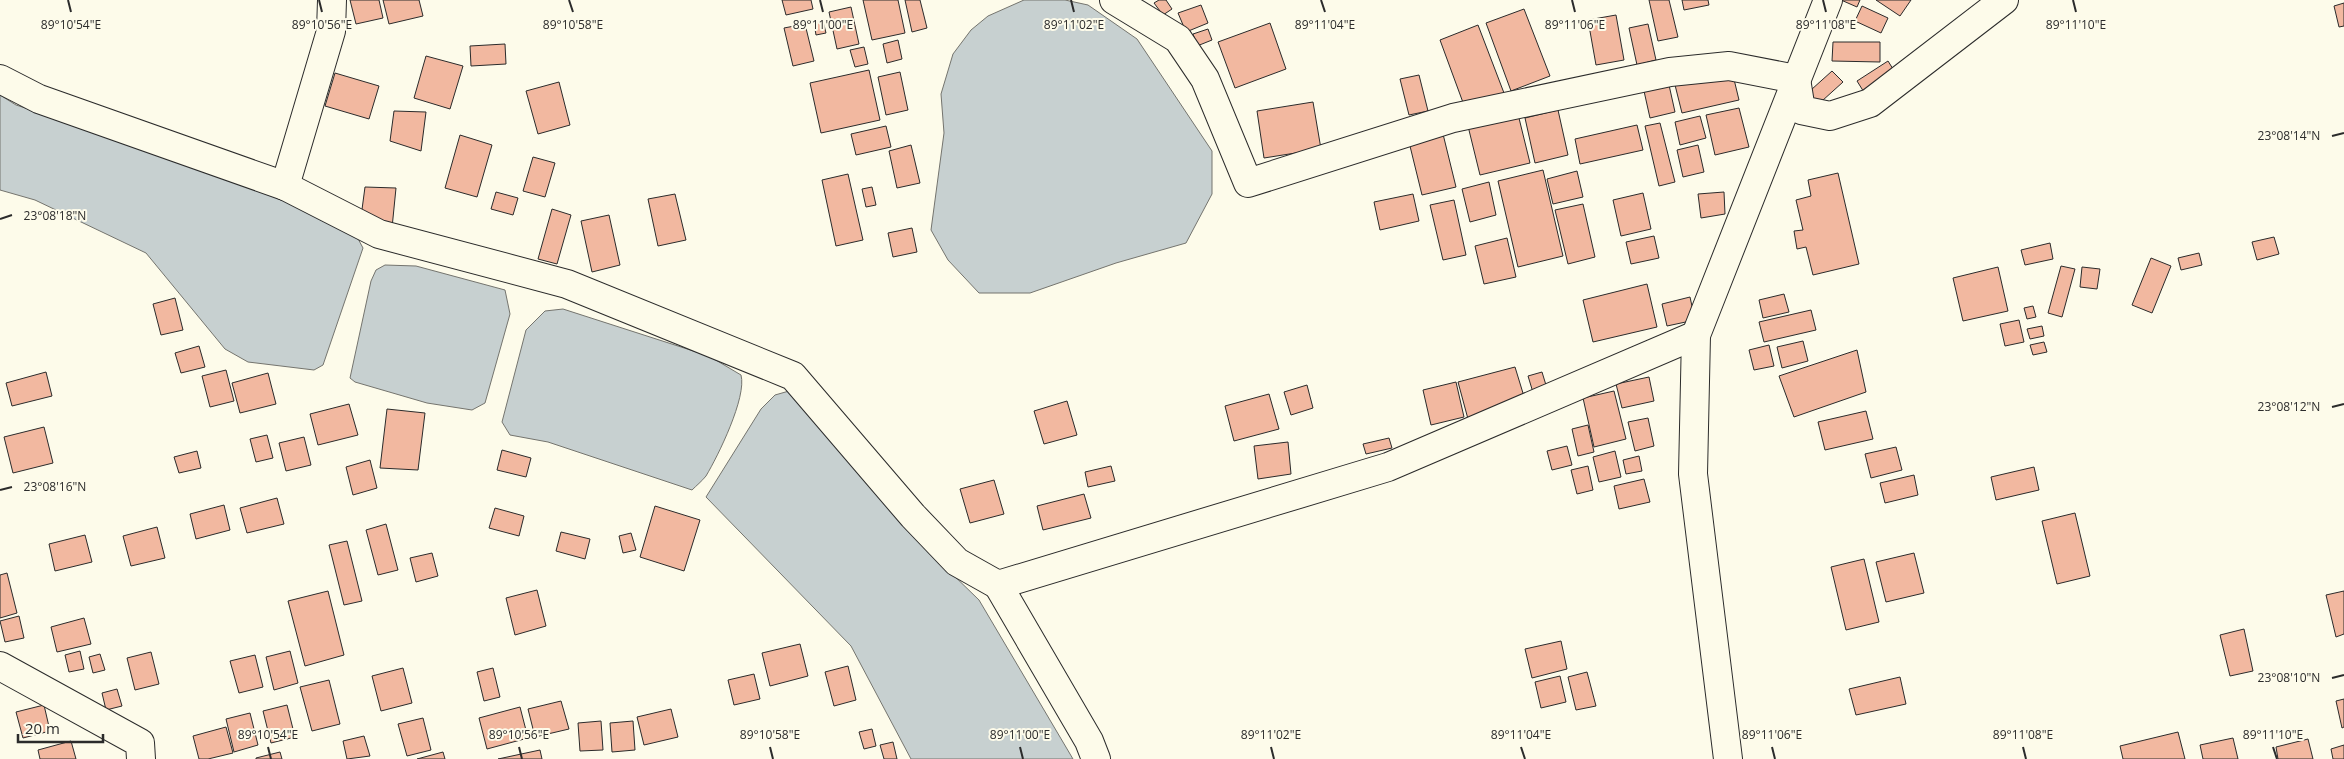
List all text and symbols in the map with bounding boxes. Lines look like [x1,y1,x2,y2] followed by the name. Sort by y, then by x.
[41,16,101,33] text: 89°10'54"E
[292,16,352,33] text: 89°10'56"E
[543,16,603,33] text: 89°10'58"E
[793,16,853,33] text: 89°11'00"E
[1044,16,1104,33] text: 89°11'02"E
[1295,16,1355,33] text: 89°11'04"E
[1545,16,1605,33] text: 89°11'06"E
[1796,16,1856,33] text: 89°11'08"E
[2046,16,2106,33] text: 89°11'10"E
[2258,127,2320,144] text: 23°08'14"N
[24,207,86,224] text: 23°08'18"N
[2258,398,2320,415] text: 23°08'12"N
[24,478,86,495] text: 23°08'16"N
[2258,669,2320,686] text: 23°08'10"N
[18,712,102,744] scale bar
[25,718,60,738] text: 20 m
[238,726,298,743] text: 89°10'54"E
[489,726,549,743] text: 89°10'56"E
[740,726,800,743] text: 89°10'58"E
[990,726,1050,743] text: 89°11'00"E
[1241,726,1301,743] text: 89°11'02"E
[1491,726,1551,743] text: 89°11'04"E
[1742,726,1802,743] text: 89°11'06"E
[1993,726,2053,743] text: 89°11'08"E
[2243,726,2303,743] text: 89°11'10"E

